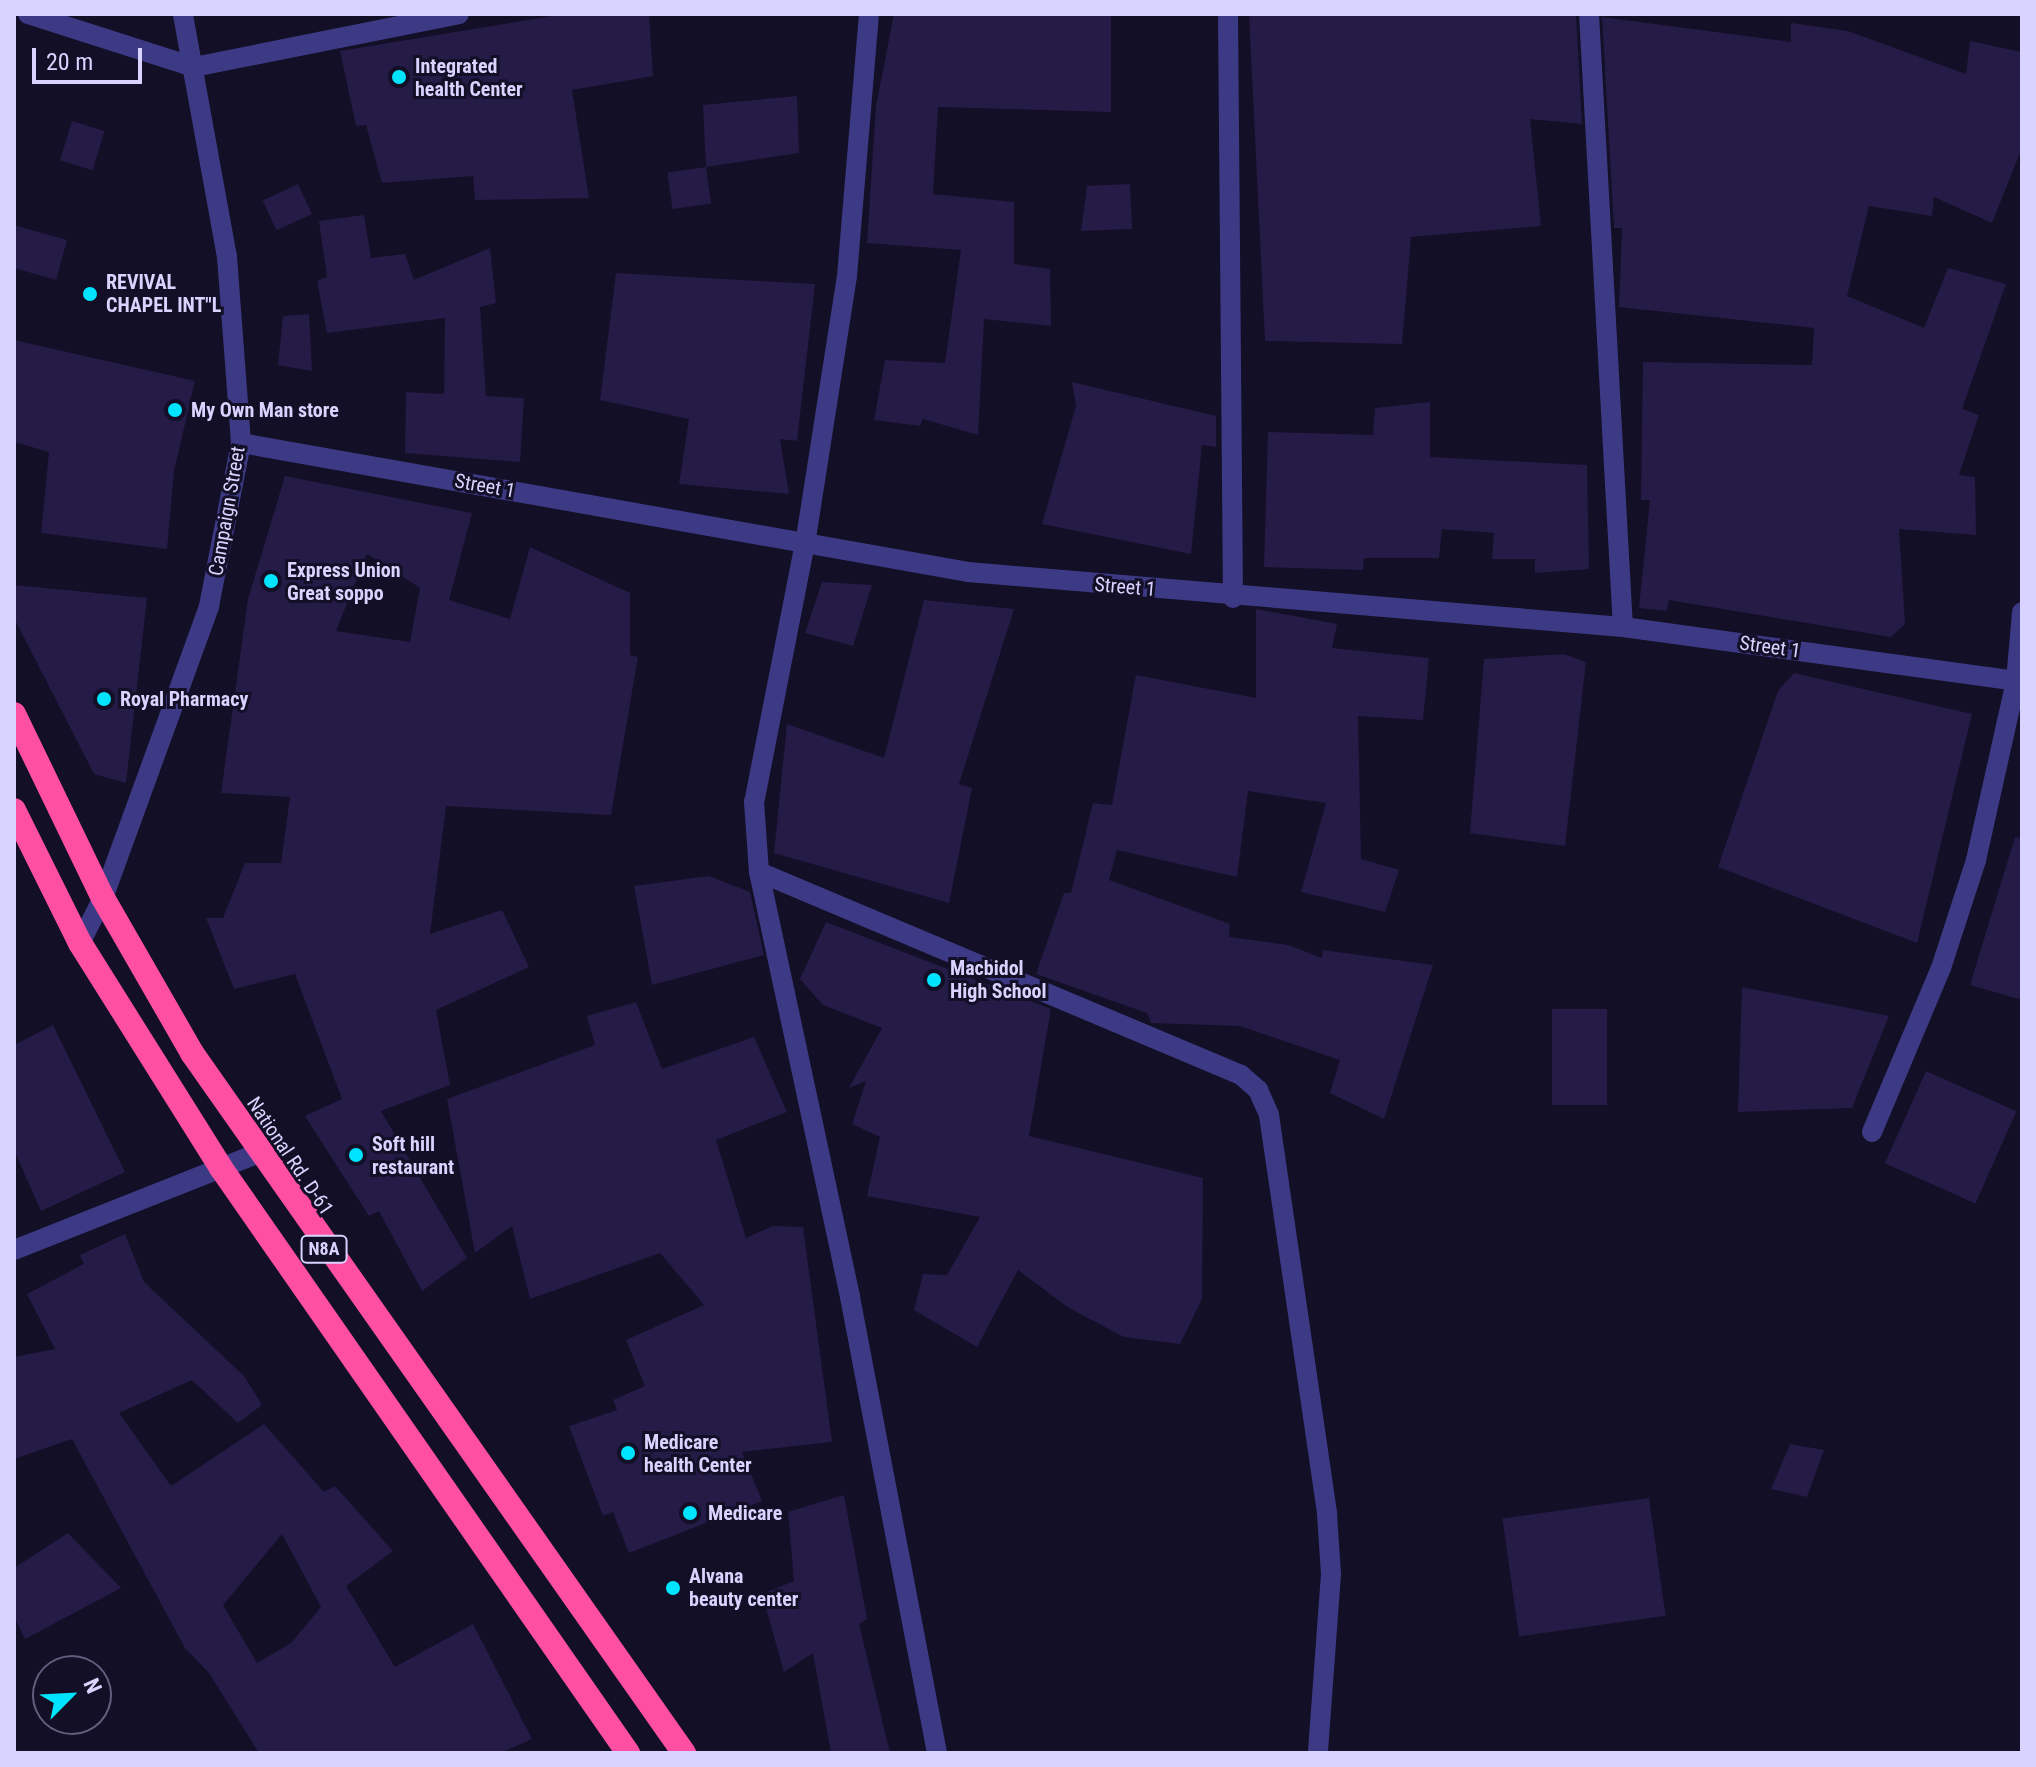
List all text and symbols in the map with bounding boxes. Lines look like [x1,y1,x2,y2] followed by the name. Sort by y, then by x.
[36,32,146,82] scale bar
[46,48,93,76] text: 20 m
[415,54,523,101] place label: Integrated health Center
[390,68,408,86] marker: Integrated health Center
[106,270,221,317] place label: REVIVAL CHAPEL INT"L
[81,285,99,303] marker: REVIVAL CHAPEL INT"L
[191,398,339,422] place label: My Own Man store
[166,401,184,419] marker: My Own Man store
[204,444,250,578] street label: Campaign Street
[453,469,517,503] street label: Street 1
[287,558,401,605] place label: Express Union Great soppo
[262,572,280,590] marker: Express Union Great soppo
[1093,572,1157,602] street label: Street 1
[1738,631,1802,663] street label: Street 1
[120,687,248,711] place label: Royal Pharmacy
[95,690,113,708] marker: Royal Pharmacy
[950,956,1047,1003] place label: Macbidol High School
[925,971,943,989] marker: Macbidol High School
[242,1092,338,1220] street label: National Rd. D-61
[372,1132,454,1179] place label: Soft hill restaurant
[347,1146,365,1164] marker: Soft hill restaurant
[300,1235,348,1263] road number: N8A
[644,1430,752,1477] place label: Medicare health Center
[619,1444,637,1462] marker: Medicare health Center
[708,1501,782,1525] place label: Medicare
[679,1502,701,1524] marker: Medicare
[689,1564,798,1611] place label: Alvana beauty center
[664,1579,682,1597] marker: Alvana beauty center
[32,1655,112,1735] north arrow
[78,1675,107,1697] text: N

